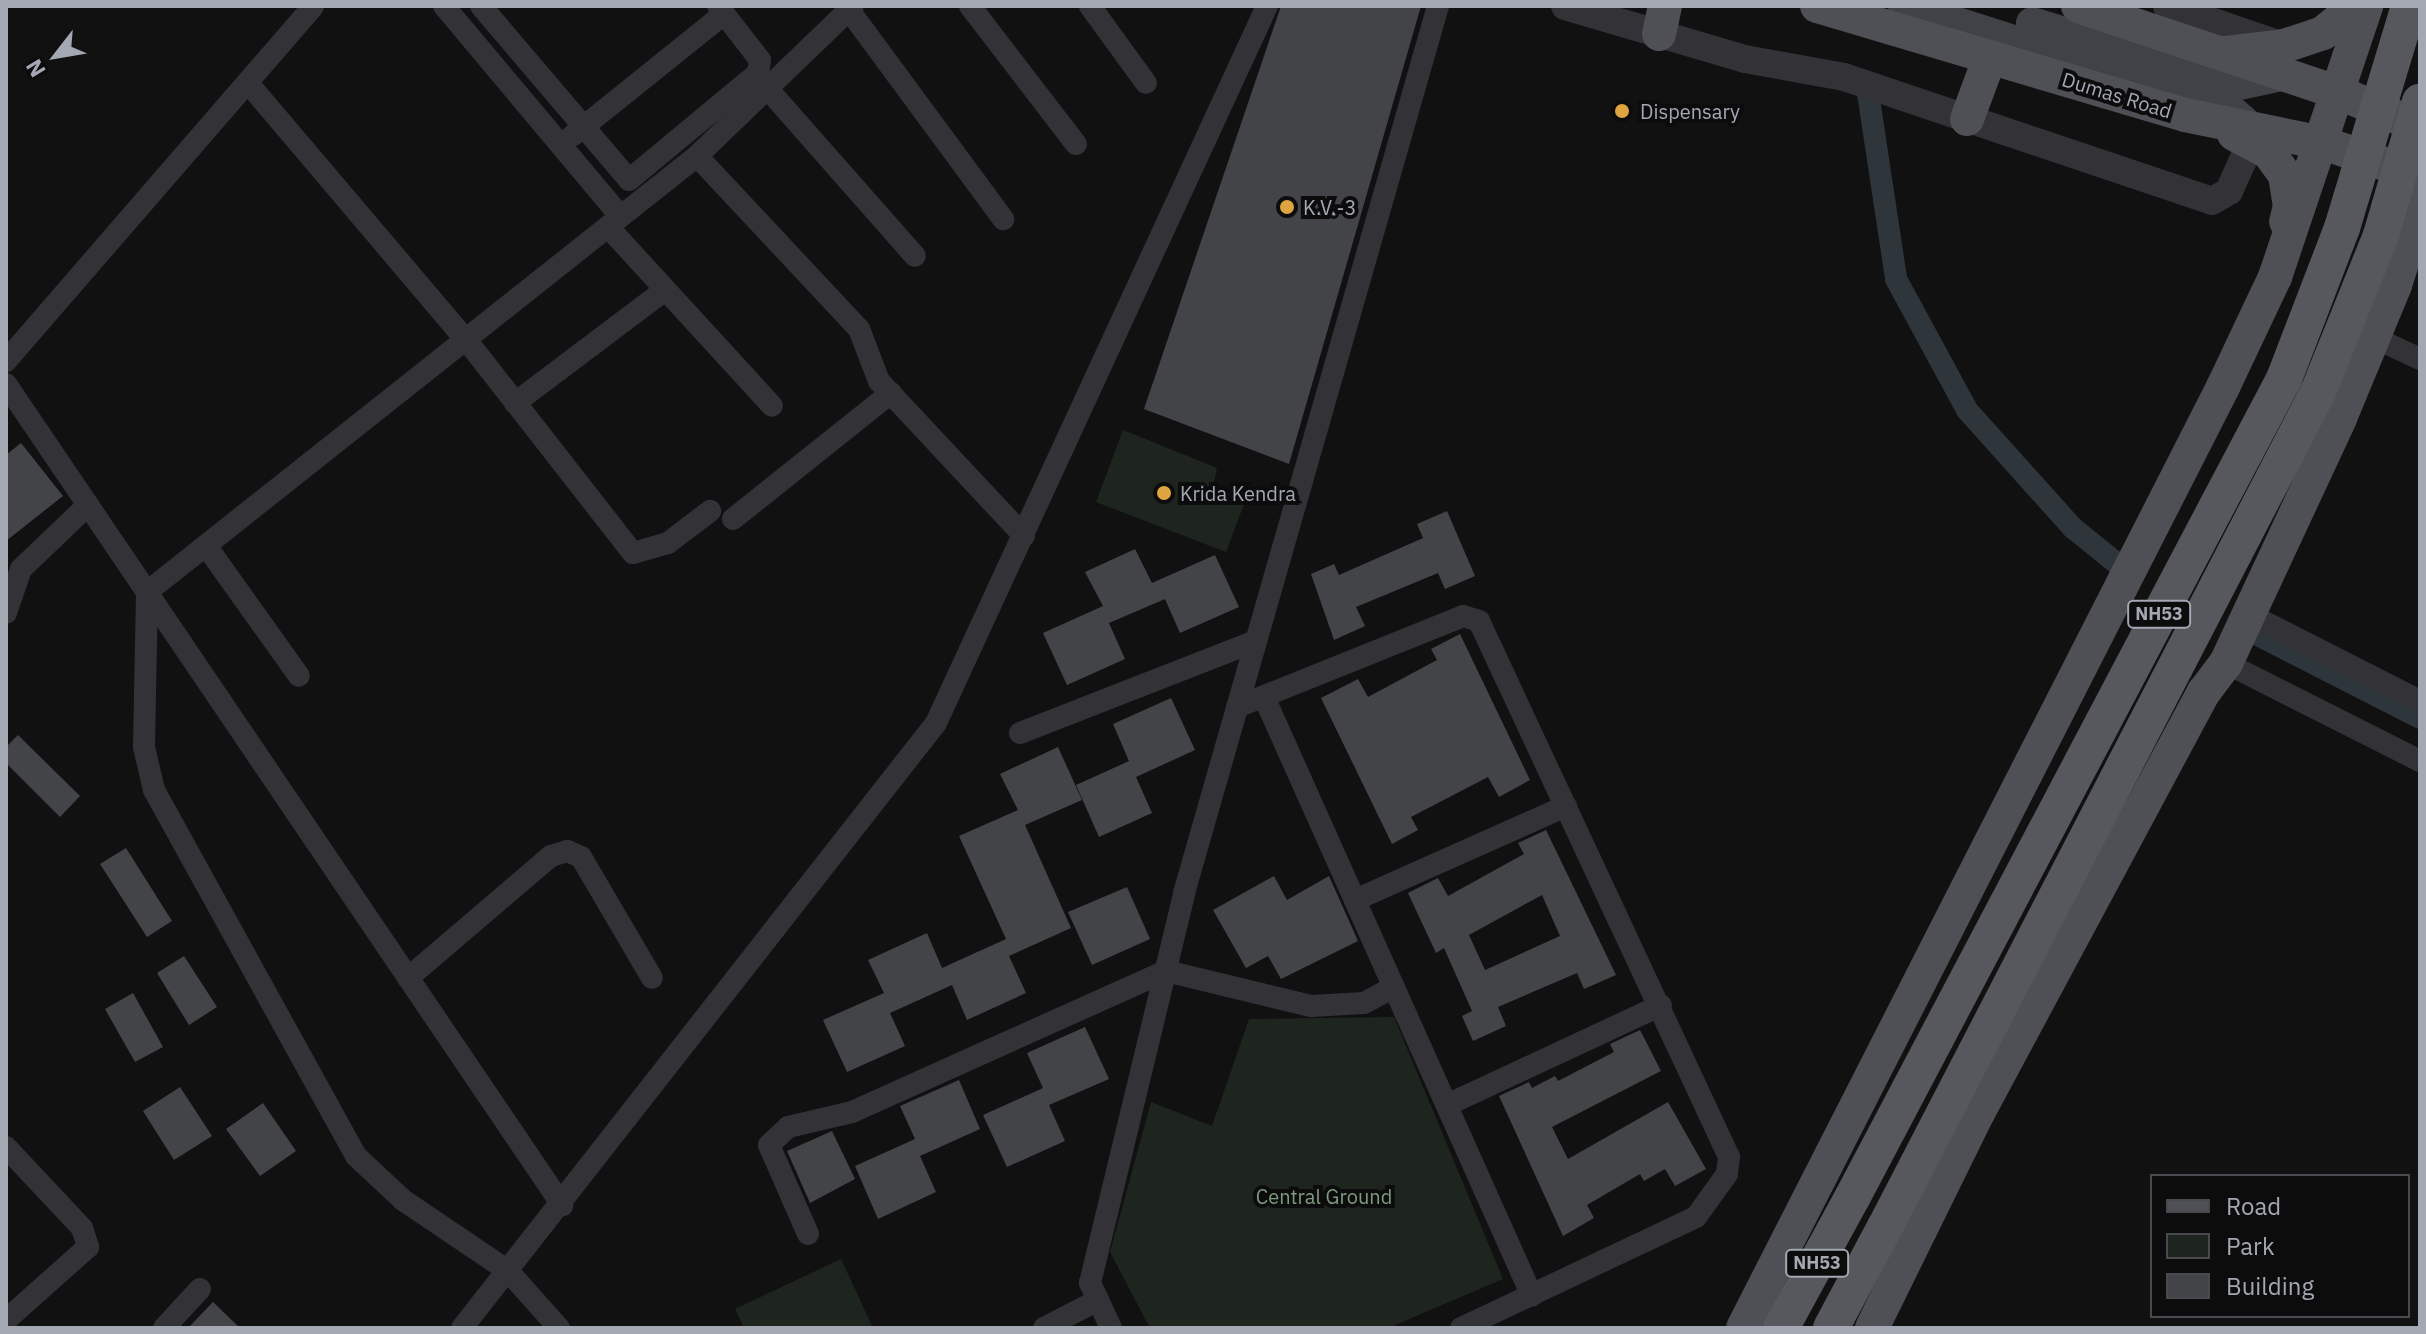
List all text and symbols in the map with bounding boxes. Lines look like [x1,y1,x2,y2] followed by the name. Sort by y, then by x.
[16,16,96,96] north arrow
[18,54,52,83] text: N
[2059,67,2175,123] street label: Dumas Road
[1640,99,1740,123] place label: Dispensary
[1611,100,1633,122] marker: Dispensary
[1303,195,1357,219] place label: K.V.-3
[1278,198,1296,216] marker: K.V.-3
[1180,481,1296,505] place label: Krida Kendra
[1155,484,1173,502] marker: Krida Kendra
[2127,600,2191,628] road number: NH53
[2150,1174,2410,1318] legend
[1256,1184,1392,1208] park label: Central Ground
[2226,1190,2281,1222] text: Road
[2226,1230,2275,1262] text: Park
[1785,1249,1849,1277] road number: NH53
[2226,1270,2314,1302] text: Building

